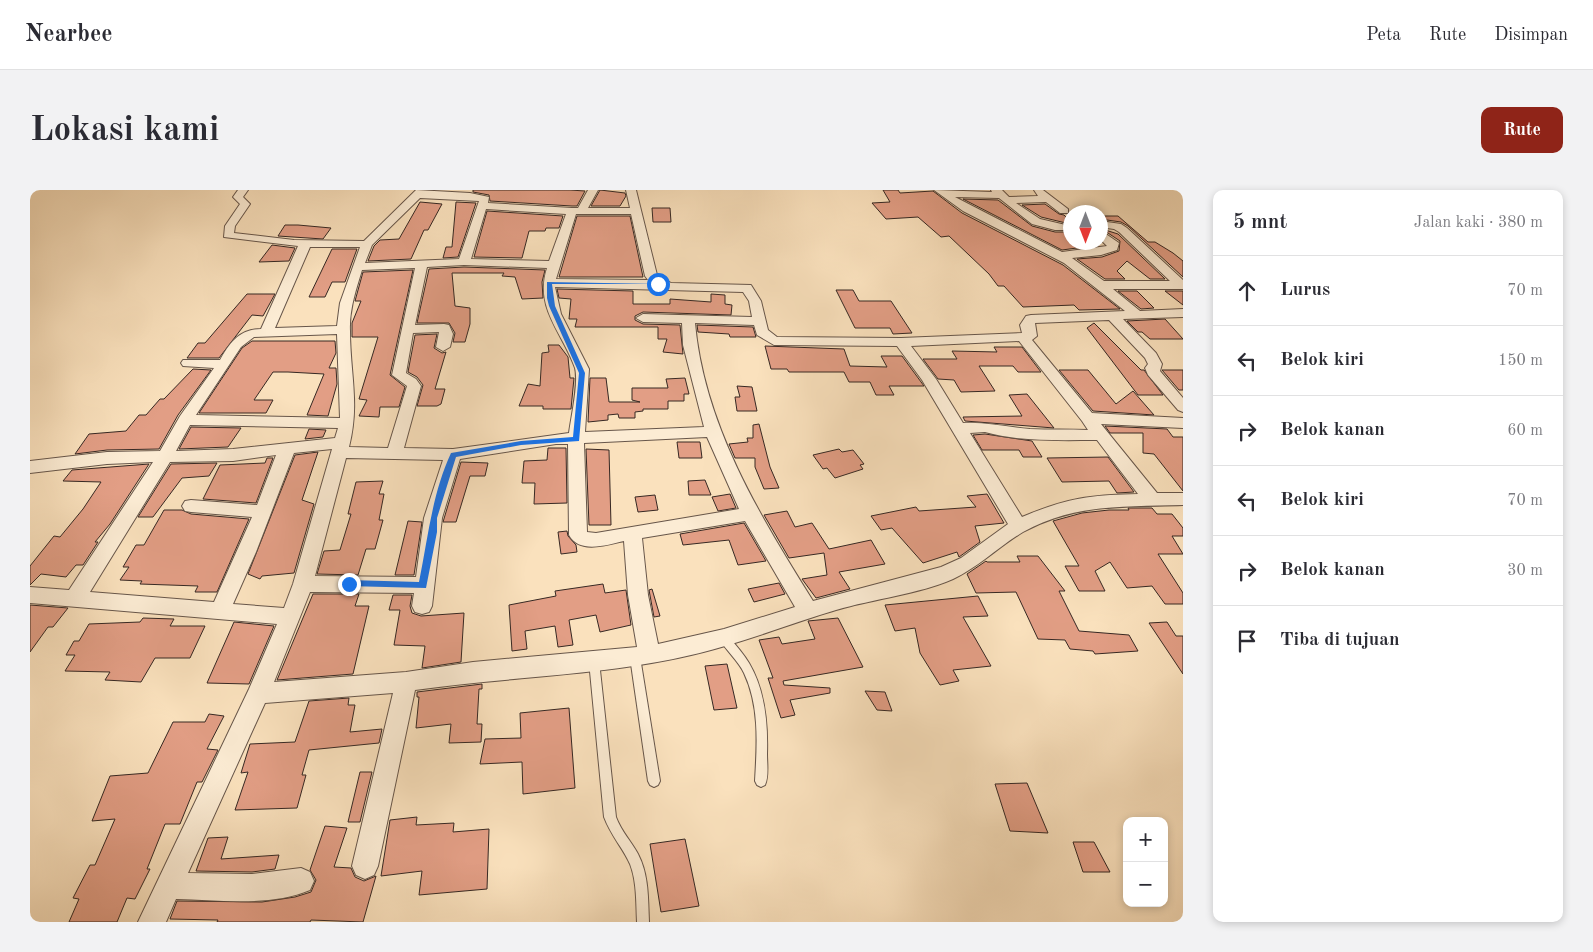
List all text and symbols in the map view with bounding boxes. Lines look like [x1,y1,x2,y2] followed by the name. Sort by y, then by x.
[25,23,113,47] text: Nearbee
[1366,26,1401,44] text: Peta
[1429,26,1466,44] text: Rute
[1494,26,1568,44] text: Disimpan
[1481,107,1563,153] button: Rute
[30,113,219,148] text: Lokasi kami
[1063,205,1108,250] north arrow
[1233,212,1287,233] text: 5 mnt
[1414,215,1543,231] text: Jalan kaki · 380 m
[647,273,670,296] route start
[1233,277,1261,305] icon: ahead
[1280,281,1330,300] text: Lurus
[1507,283,1543,299] text: 70 m
[1233,347,1261,375] icon: left
[1280,351,1364,370] text: Belok kiri
[1498,353,1543,369] text: 150 m
[1233,417,1261,445] icon: right
[1280,421,1385,440] text: Belok kanan
[1507,423,1543,439] text: 60 m
[1233,487,1261,515] icon: left
[1280,491,1364,510] text: Belok kiri
[1507,493,1543,509] text: 70 m
[1233,557,1261,585] icon: right
[1280,561,1385,580] text: Belok kanan
[1507,563,1543,579] text: 30 m
[338,573,361,596] route end
[1233,627,1261,655] icon: arrive
[1280,631,1400,650] text: Tiba di tujuan
[1123,817,1168,907] map controls
[1123,817,1168,862] button: +
[1123,862,1168,907] button: −

